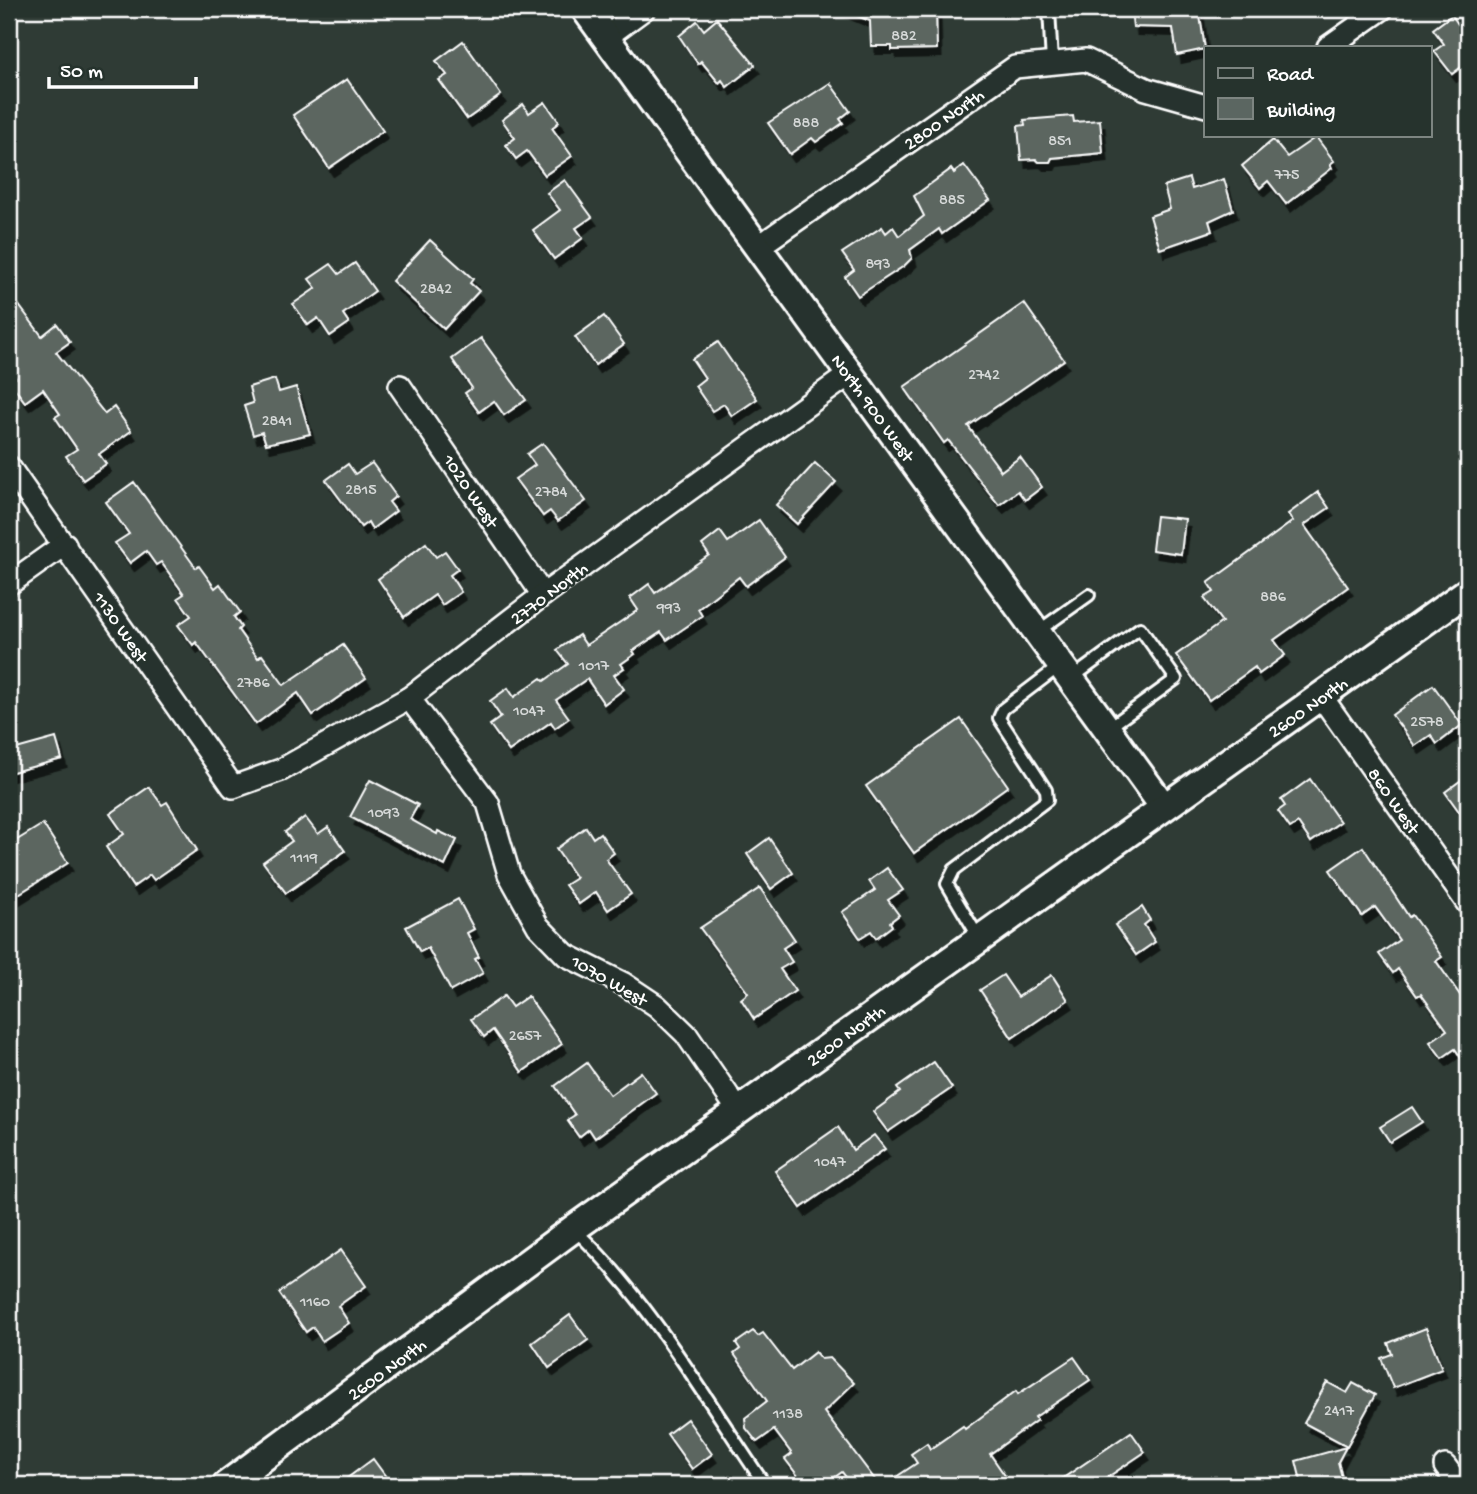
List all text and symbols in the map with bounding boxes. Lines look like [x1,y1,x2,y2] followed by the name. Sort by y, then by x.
[891,28,917,47] house number: 882
[49,46,196,90] scale bar
[1204,46,1432,136] legend
[60,61,103,86] text: 50 m
[1267,64,1315,89] text: Road
[900,85,990,157] street label: 2800 North
[1266,100,1336,125] text: Building
[793,115,819,134] house number: 888
[1048,133,1072,152] house number: 851
[1273,167,1300,186] house number: 775
[939,192,965,211] house number: 885
[865,256,891,275] house number: 893
[420,281,452,300] house number: 2842
[824,351,919,469] street label: North 900 West
[968,367,1000,386] house number: 2742
[262,413,292,432] house number: 2841
[436,450,503,535] street label: 1020 West
[345,482,377,501] house number: 2815
[535,484,568,503] house number: 2784
[507,558,593,631] street label: 2770 North
[86,587,153,670] street label: 1130 West
[1260,589,1287,608] house number: 886
[656,600,681,619] house number: 993
[578,658,610,677] house number: 1017
[1265,673,1353,745] street label: 2600 North
[236,675,270,694] house number: 2786
[512,703,545,722] house number: 1047
[1410,714,1444,733] house number: 2578
[1361,764,1425,842] street label: 860 West
[367,805,400,824] house number: 1093
[289,850,318,869] house number: 1119
[565,950,652,1014] street label: 1070 West
[803,1000,891,1073] street label: 2600 North
[509,1028,542,1047] house number: 2657
[813,1154,846,1173] house number: 1047
[299,1294,330,1313] house number: 1160
[344,1334,432,1407] street label: 2600 North
[1324,1403,1355,1422] house number: 2417
[772,1406,803,1425] house number: 1138

